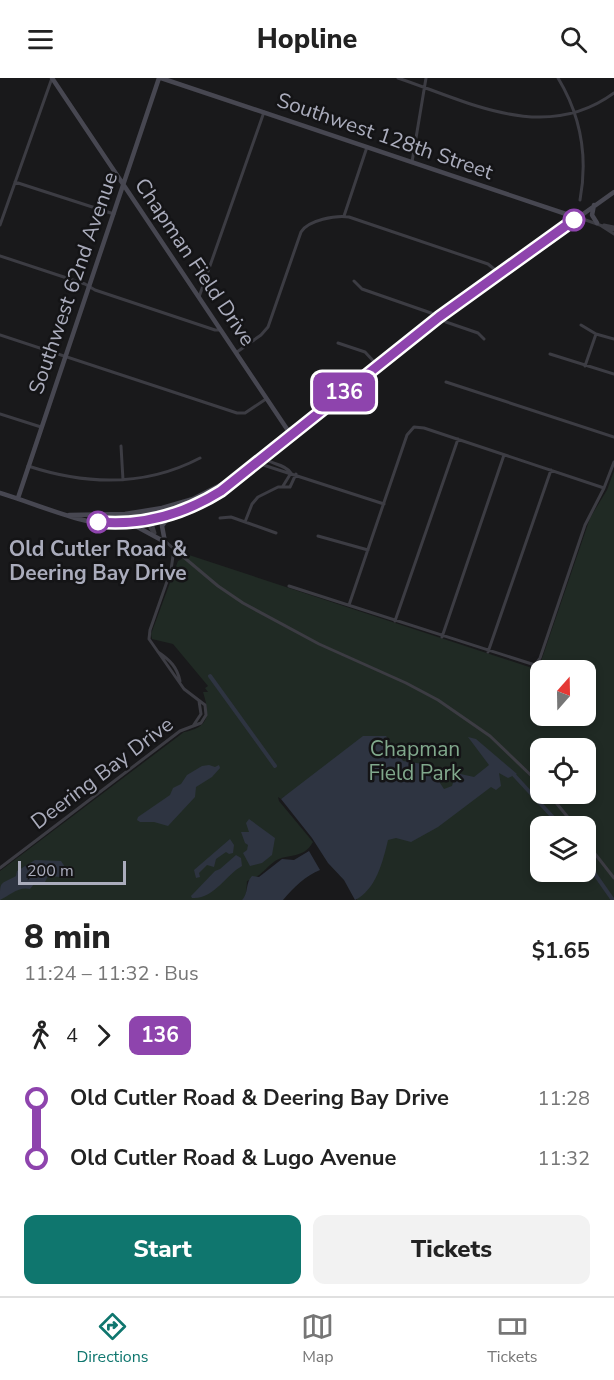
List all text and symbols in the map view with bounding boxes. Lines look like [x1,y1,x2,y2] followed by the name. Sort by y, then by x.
[257,21,357,58] text: Hopline
[24,23,57,56] icon: menu
[557,23,590,56] icon: search
[273,86,497,186] street label: Southwest 128th Street
[22,168,124,398] street label: Southwest 62nd Avenue
[128,173,262,351] street label: Chapman Field Drive
[563,209,585,231] unlabelled marker
[310,372,379,412] line badge: 136
[325,378,363,406] text: 136
[87,511,109,533] marker: Old Cutler Road & Deering Bay Drive
[9,535,188,587] place label: Old Cutler Road & Deering Bay Drive
[530,660,596,726] north arrow
[530,660,596,882] map controls
[25,710,179,836] street label: Deering Bay Drive
[368,735,462,787] park label: Chapman Field Park
[530,738,596,804] button: locate
[530,816,596,882] button: layers
[18,858,126,886] scale bar
[27,860,74,882] text: 200 m
[24,915,111,960] text: 8 min
[532,936,590,966] text: $1.65
[24,960,199,987] text: 11:24 – 11:32 · Bus
[24,1019,57,1052] icon: walk
[87,1019,120,1052] icon: forward
[141,1021,179,1049] text: 136
[66,1022,78,1049] text: 4
[70,1083,449,1113] text: Old Cutler Road & Deering Bay Drive
[537,1085,590,1112] text: 11:28
[70,1143,396,1173] text: Old Cutler Road & Lugo Avenue
[537,1145,590,1172] text: 11:32
[24,1215,301,1284] button: Start
[313,1215,590,1284] button: Tickets
[76,1310,149,1368] tab: Directions
[301,1310,334,1368] tab: Map
[487,1310,538,1368] tab: Tickets

